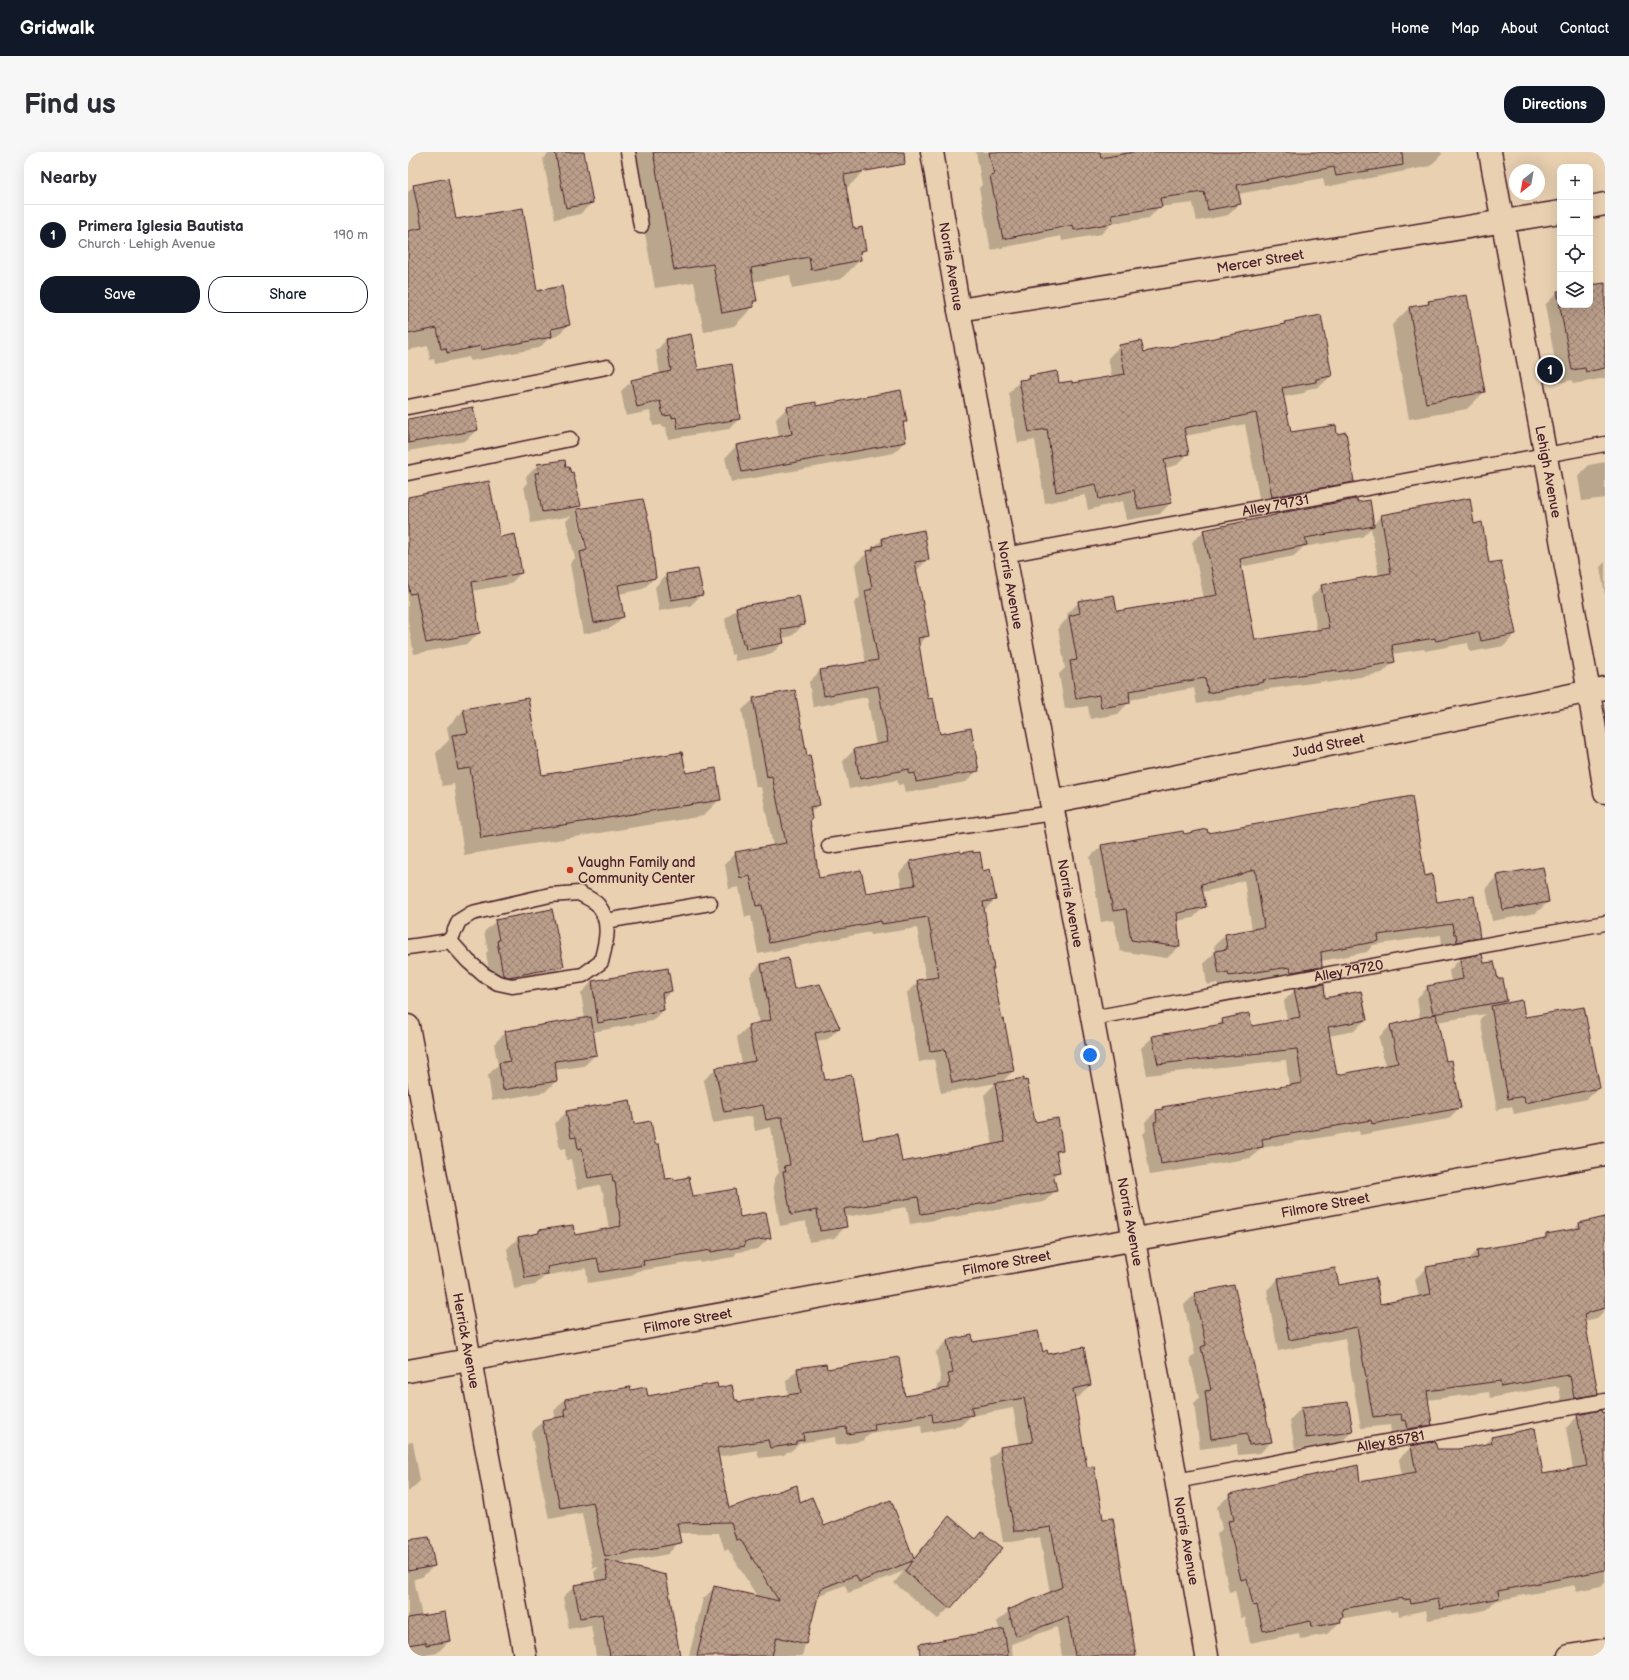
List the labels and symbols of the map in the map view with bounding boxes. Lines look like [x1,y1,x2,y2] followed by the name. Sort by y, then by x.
[1509,164,1545,200] north arrow
[935,221,967,312] street label: Norris Avenue
[1215,246,1306,277] street label: Mercer Street
[1537,355,1563,385] pin: 1
[1531,424,1565,519] street label: Lehigh Avenue
[1241,491,1310,520] street label: Alley 79731
[993,539,1027,631] street label: Norris Avenue
[1291,730,1367,761] street label: Judd Street
[578,854,696,887] place label: Vaughn Family and Community Center
[1053,858,1087,949] street label: Norris Avenue
[565,865,575,875] marker: Vaughn Family and Community Center
[1313,956,1385,986] street label: Alley 79720
[1080,1045,1100,1065] your location
[1113,1176,1146,1267] street label: Norris Avenue
[1280,1189,1371,1222] street label: Filmore Street
[961,1247,1053,1279] street label: Filmore Street
[449,1291,483,1390] street label: Herrick Avenue
[642,1304,734,1337] street label: Filmore Street
[1355,1427,1426,1456] street label: Alley 85781
[1170,1495,1202,1587] street label: Norris Avenue

